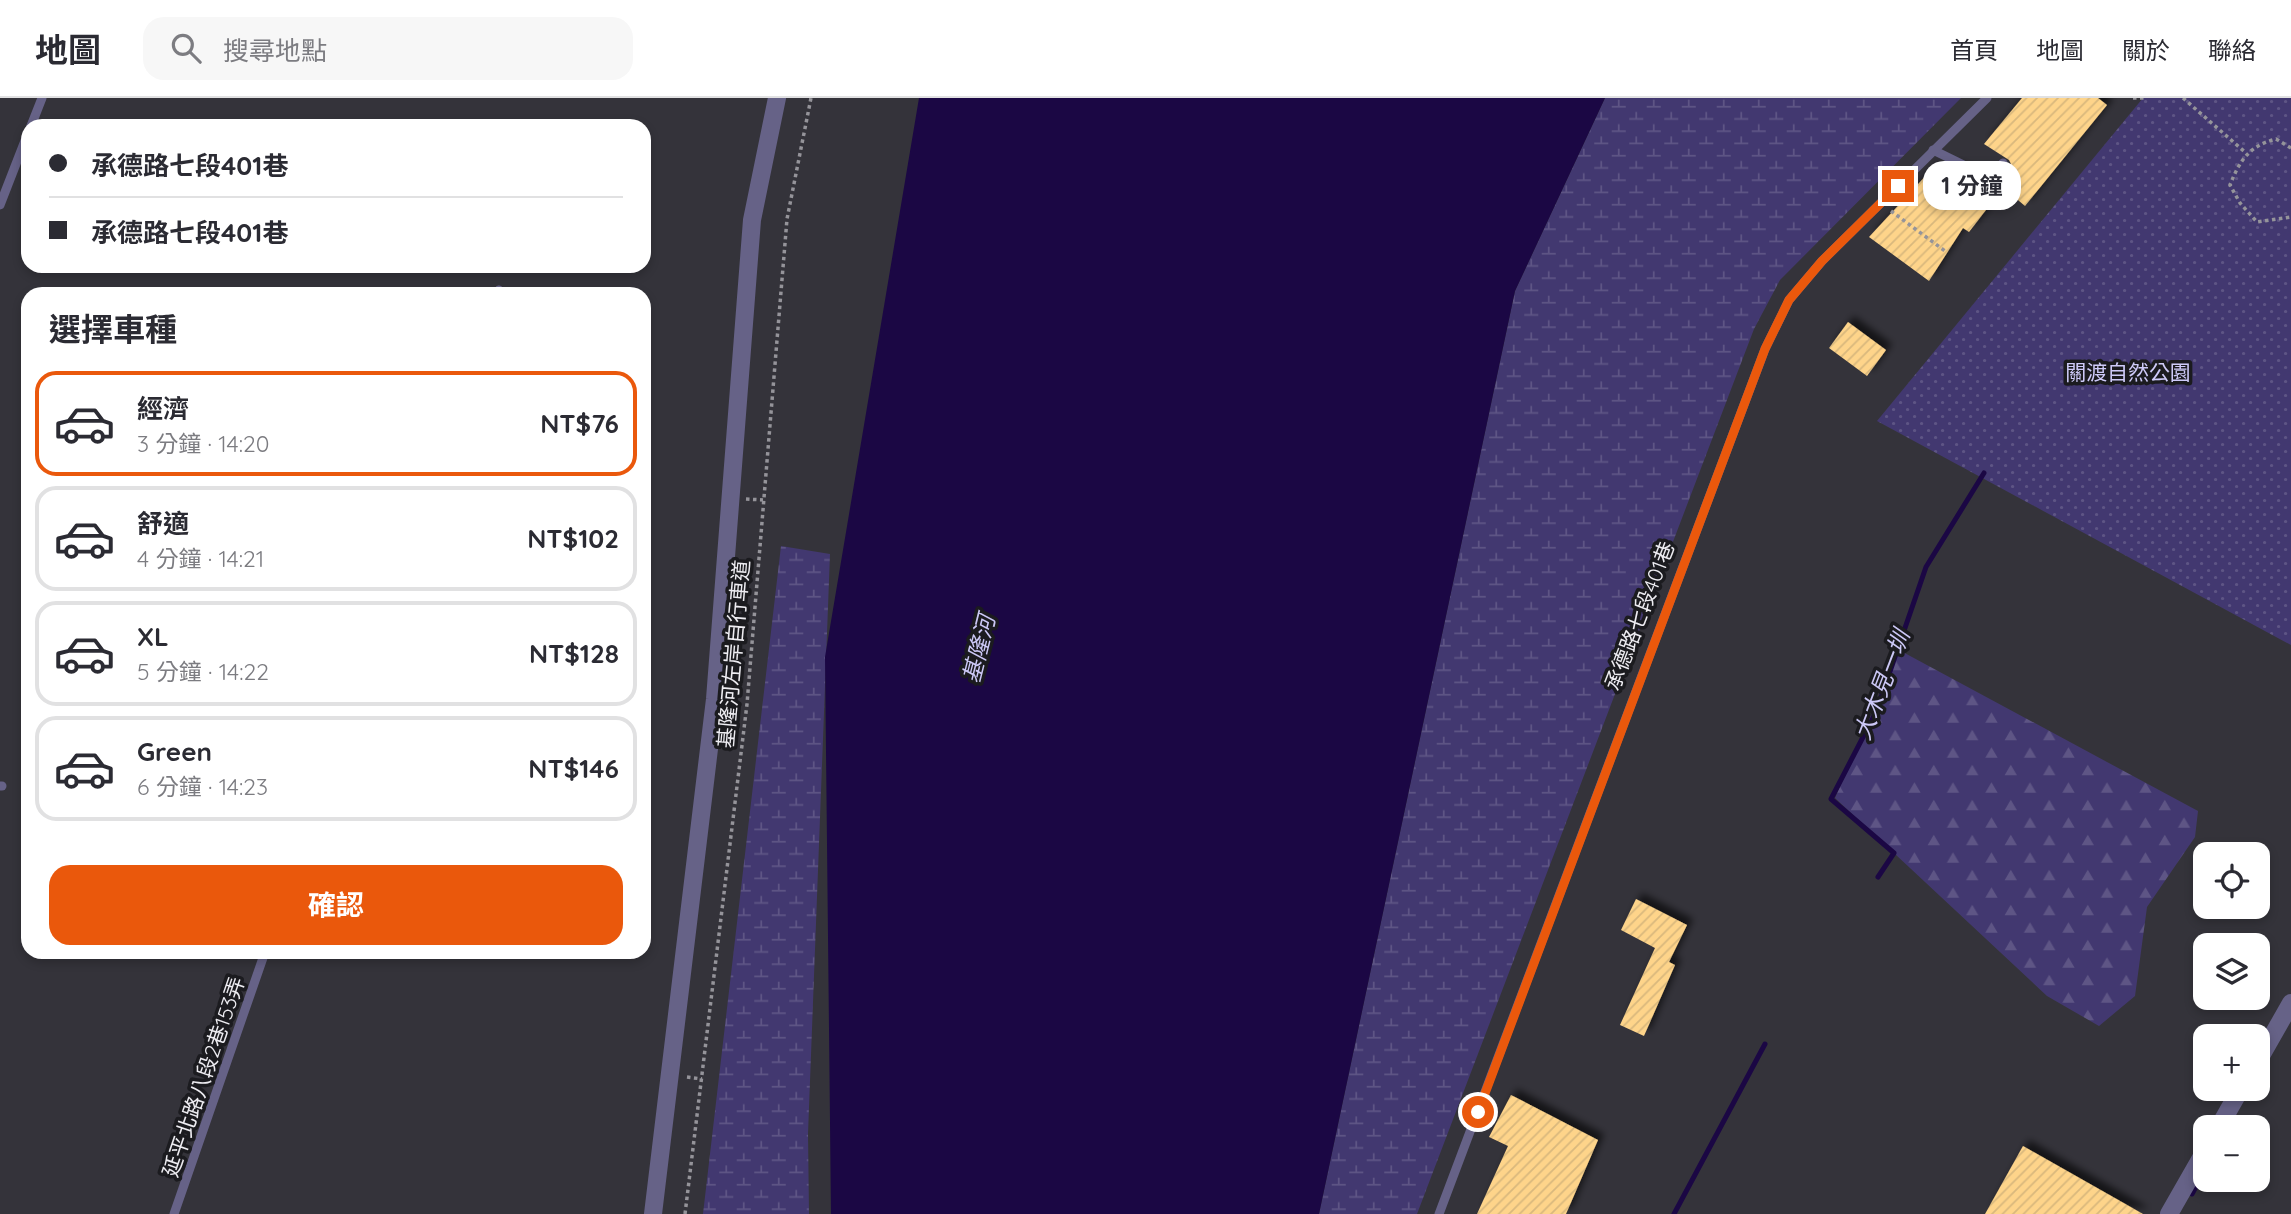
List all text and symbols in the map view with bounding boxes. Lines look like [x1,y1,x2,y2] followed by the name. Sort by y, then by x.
[143,17,633,80] search box
[35,29,101,70] text: 地圖
[167,29,205,67] icon: search
[223,34,327,67] text: 搜尋地點
[1950,35,1998,65] text: 首頁
[2036,35,2084,65] text: 地圖
[2122,35,2170,65] text: 關於
[2208,35,2256,65] text: 聯絡
[91,149,288,182] text: 承德路七段401巷
[1923,162,2021,210] callout: 1 分鐘
[1882,170,1914,202] route end
[1941,171,2003,200] text: 1 分鐘
[91,216,288,249] text: 承德路七段401巷
[49,309,177,349] text: 選擇車種
[2065,359,2191,385] park label: 關渡自然公園
[53,392,116,455] icon: car
[137,392,189,425] text: 經濟
[540,407,619,440] text: NT$76
[137,429,269,458] text: 3 分鐘 · 14:20
[53,507,116,570] icon: car
[137,507,189,540] text: 舒適
[527,522,619,555] text: NT$102
[1599,538,1679,694] street label: 承德路七段401巷
[137,544,264,573] text: 4 分鐘 · 14:21
[712,559,754,749] street label: 基隆河左岸自行車道
[956,608,1002,686] water label: 基隆河
[137,620,169,653] text: XL
[53,622,116,685] icon: car
[1847,623,1917,744] water label: 大木見一圳
[529,637,619,670] text: NT$128
[137,657,269,686] text: 5 分鐘 · 14:22
[137,735,212,768] text: Green
[53,737,116,800] icon: car
[528,752,619,785] text: NT$146
[137,772,268,801] text: 6 分鐘 · 14:23
[2193,842,2270,1192] map controls
[2193,842,2270,919] button: locate
[49,865,623,945] button: 確認
[2193,933,2270,1010] button: layers
[157,973,250,1180] street label: 延平北路八段2巷153弄
[2193,1024,2270,1101] button: +
[1462,1096,1494,1128] route start
[2193,1115,2270,1192] button: −

